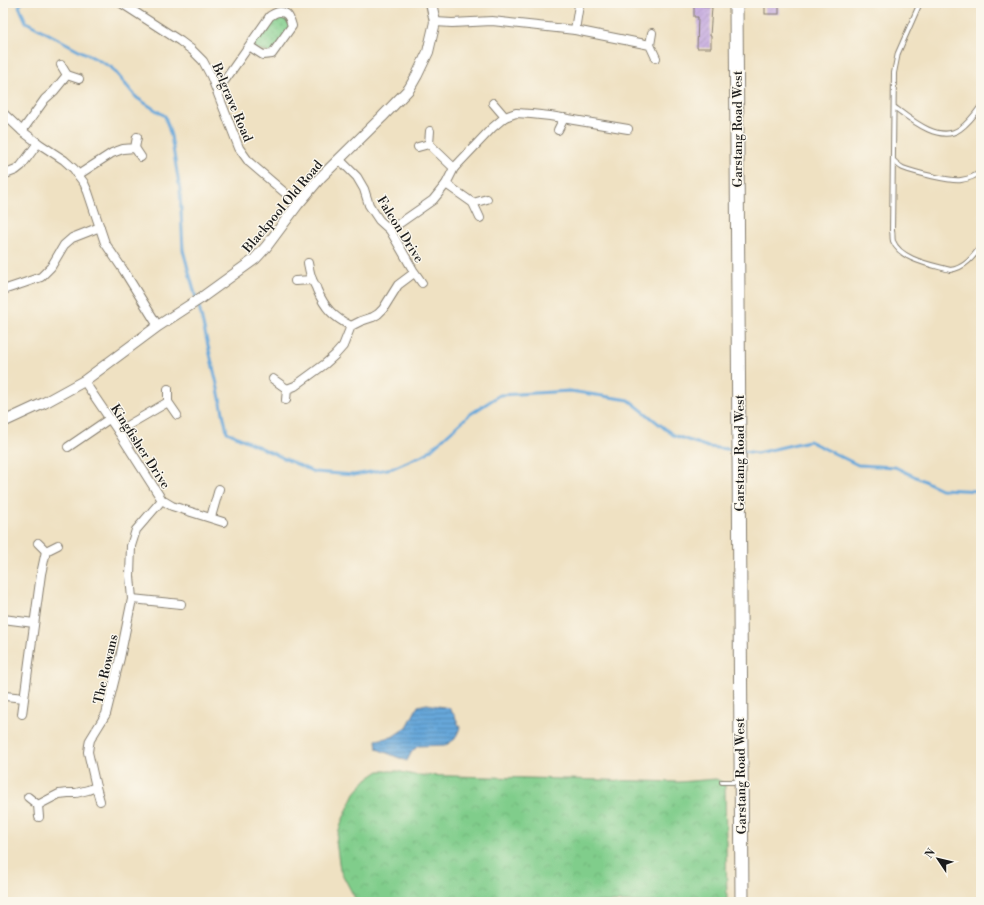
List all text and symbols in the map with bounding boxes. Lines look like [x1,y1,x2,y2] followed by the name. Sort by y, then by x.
[208,60,256,145] street label: Belgrave Road
[730,70,746,187] street label: Garstang Road West
[239,157,327,257] street label: Blackpool Old Road
[373,193,427,266] street label: Falcon Drive
[732,394,748,511] street label: Garstang Road West
[107,401,174,492] street label: Kingfisher Drive
[90,633,122,706] street label: The Rowans
[732,717,750,835] street label: Garstang Road West
[918,839,958,879] north arrow
[922,846,939,861] text: N

